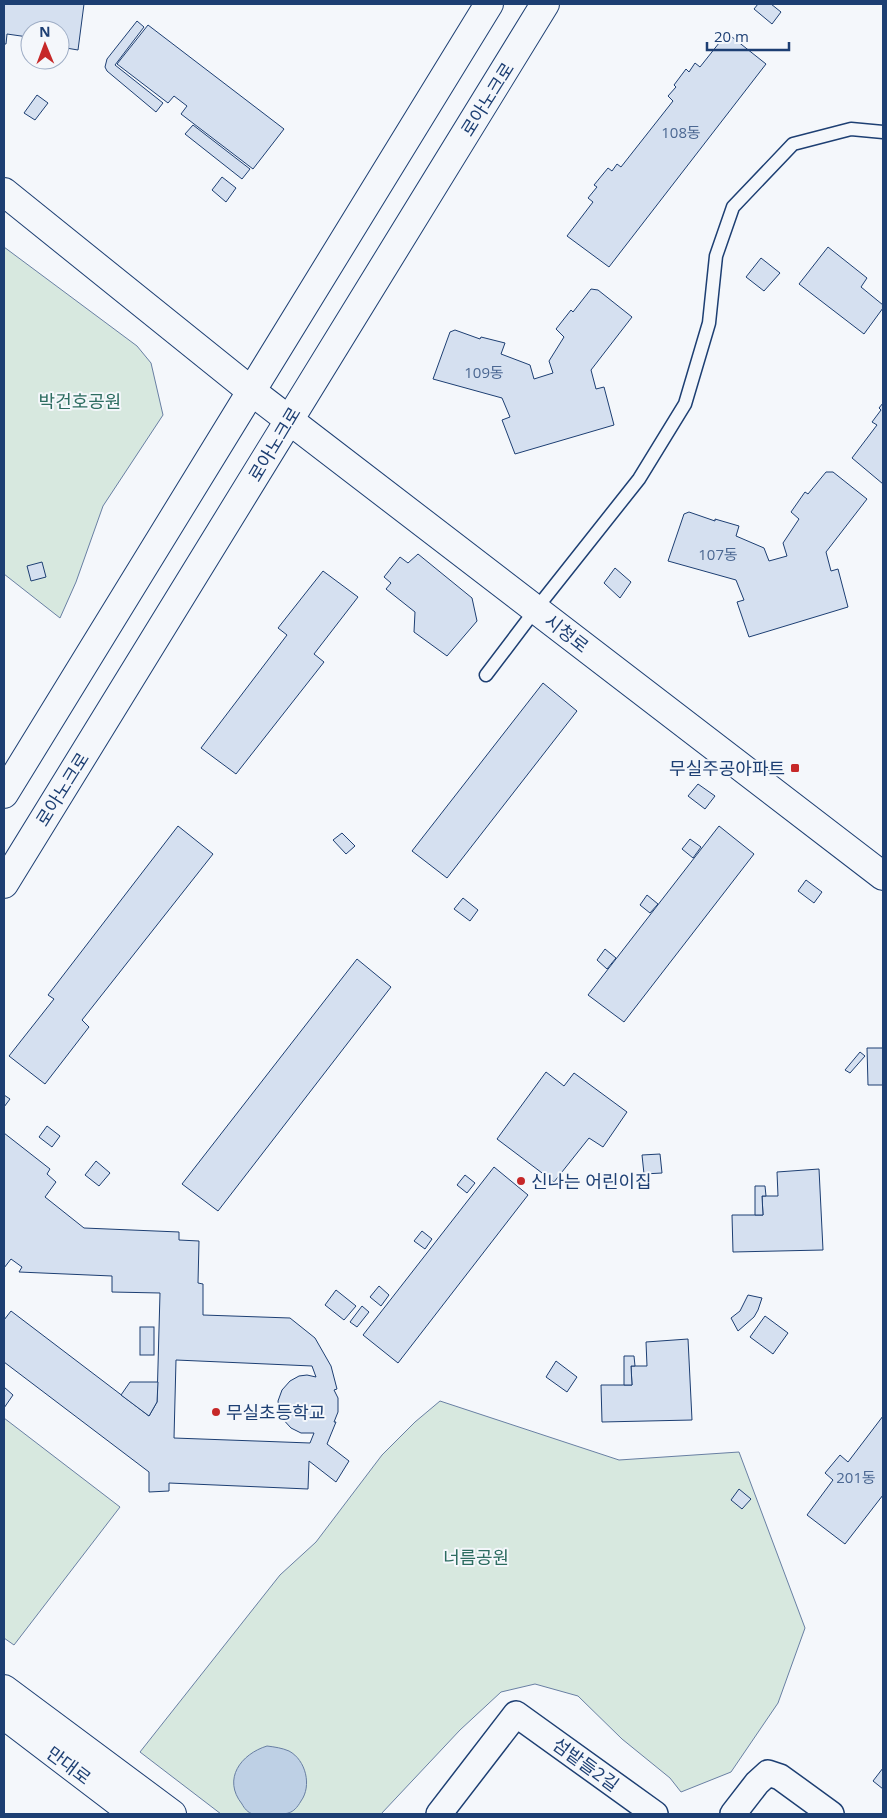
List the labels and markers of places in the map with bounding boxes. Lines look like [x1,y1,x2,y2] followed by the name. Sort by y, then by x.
[669,756,785,780] place label: 무실주공아파트
[789,762,801,774] marker: 무실주공아파트
[531,1169,652,1193] place label: 신나는 어린이집
[515,1175,527,1187] marker: 신나는 어린이집
[226,1400,325,1424] place label: 무실초등학교
[210,1406,222,1418] marker: 무실초등학교

